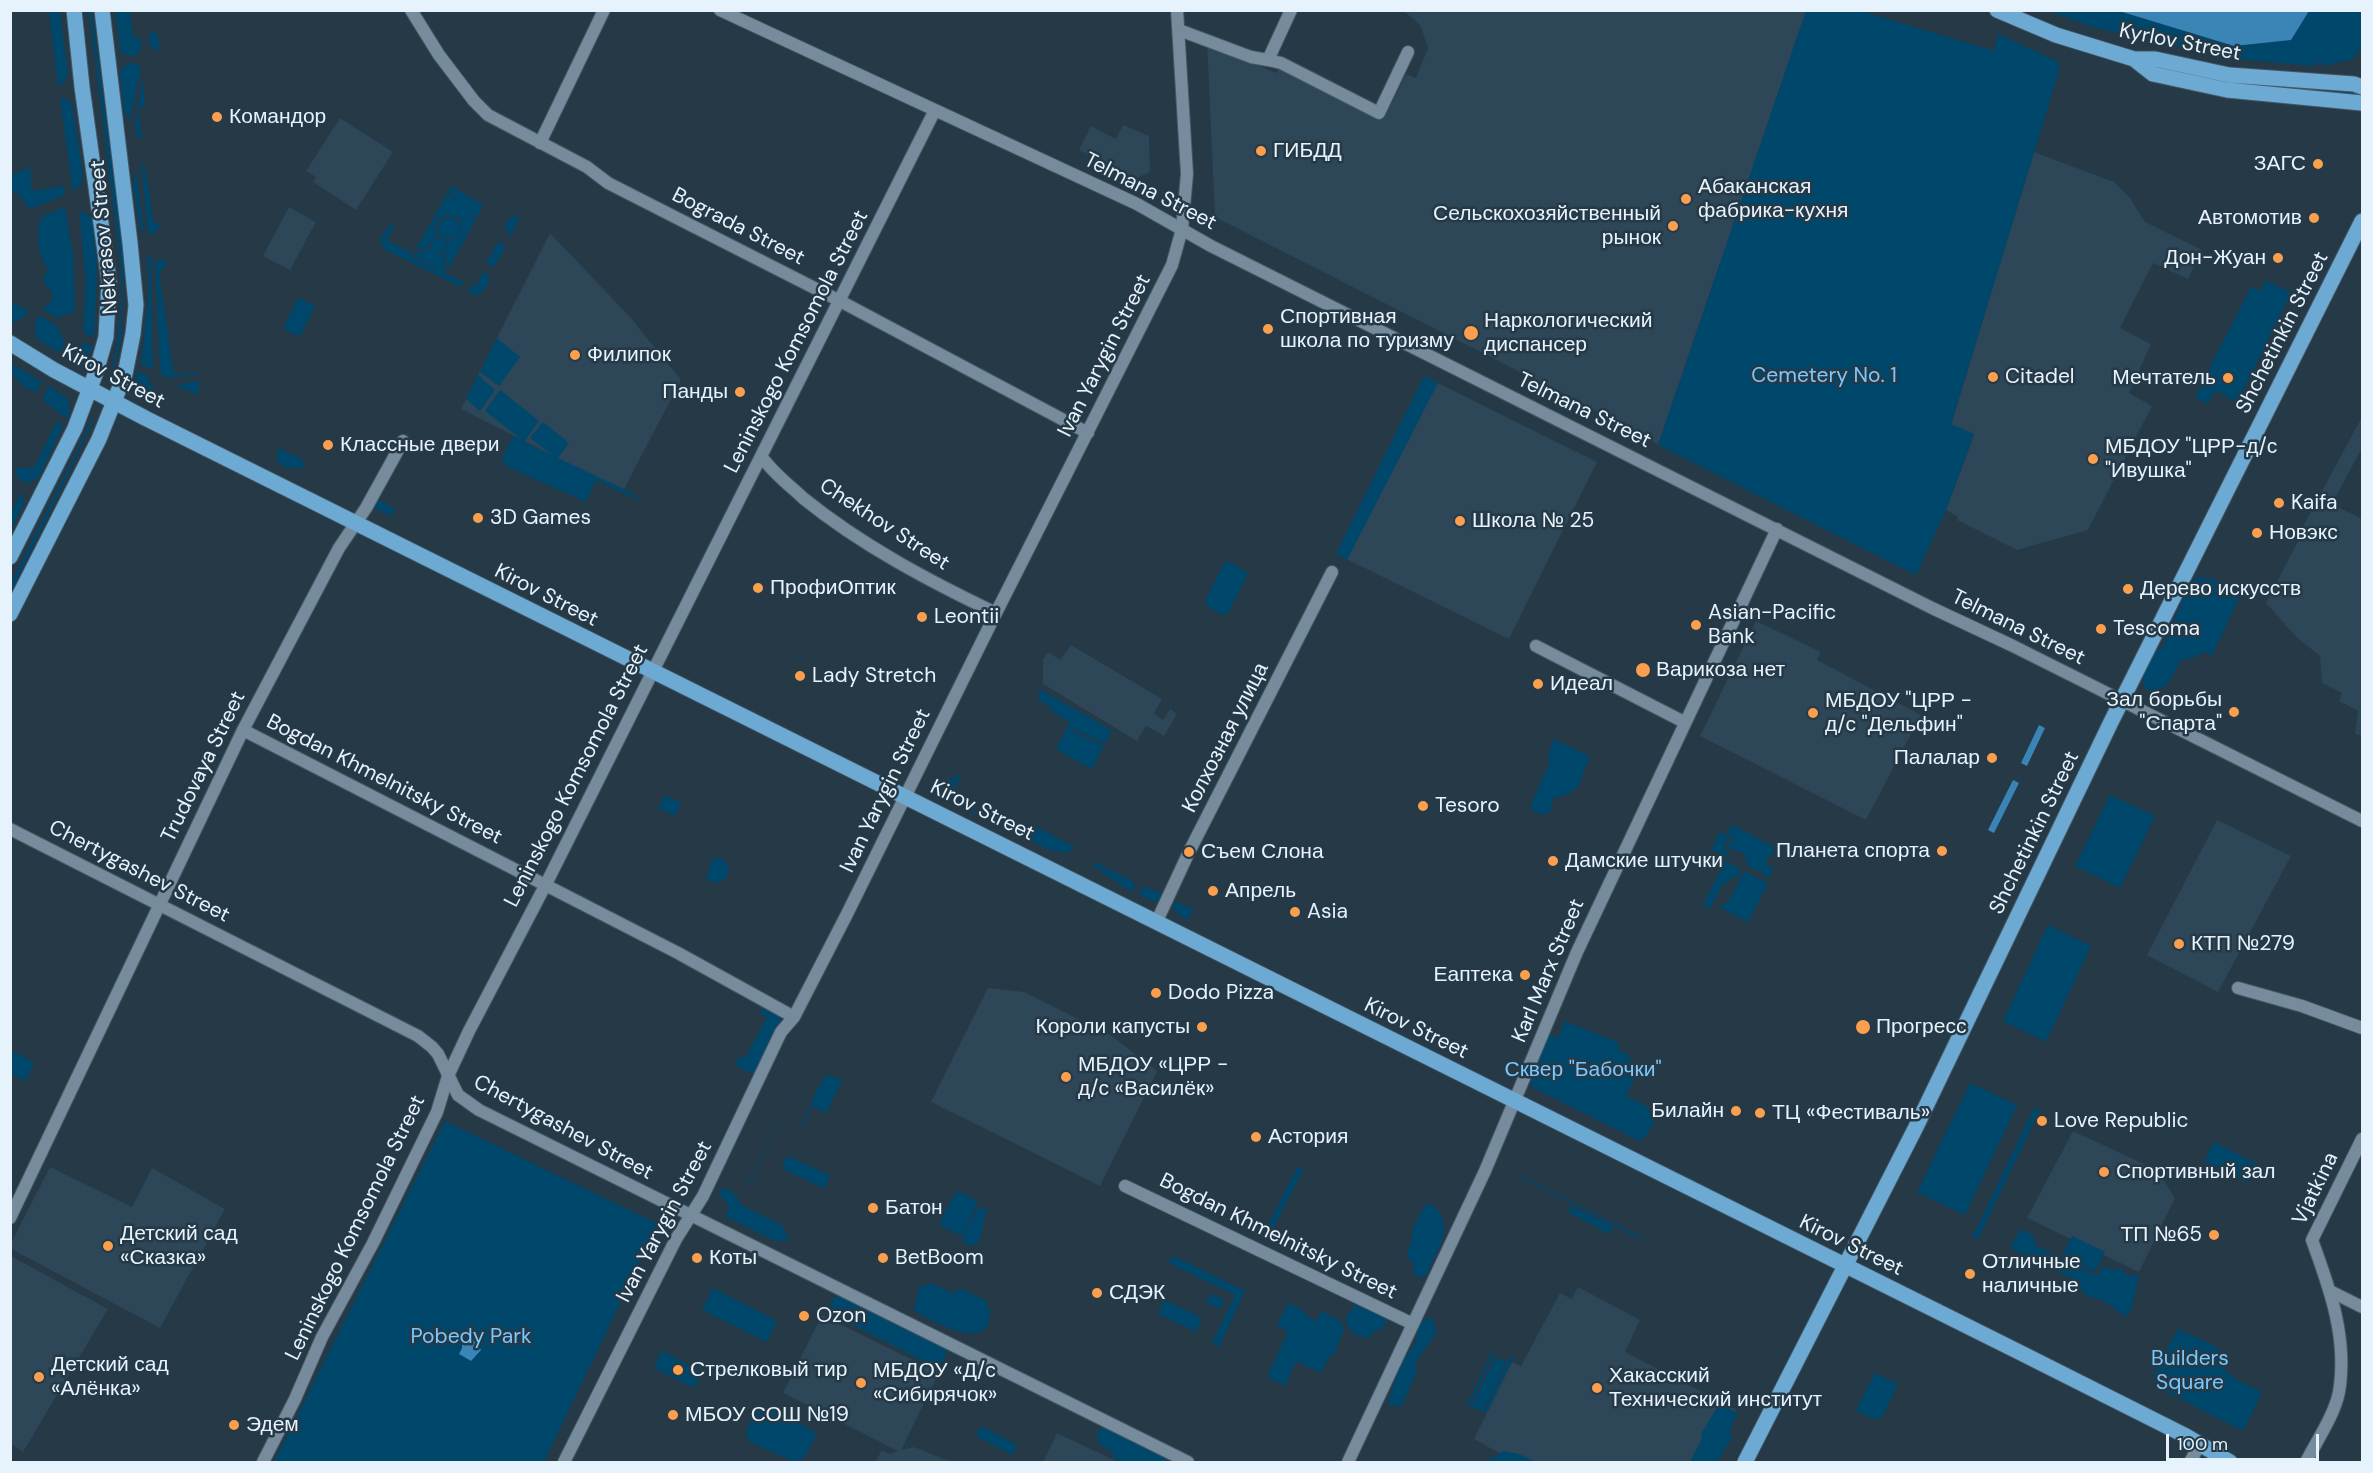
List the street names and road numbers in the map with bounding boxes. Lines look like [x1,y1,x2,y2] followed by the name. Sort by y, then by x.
[2117,19,2243,67] street label: Kyrlov Street
[1080,148,1220,236] street label: Telmana Street
[86,159,124,315] street label: Nekrasov Street
[668,183,808,271] street label: Bograda Street
[720,206,874,478] street label: Leninskogo Komsomola Street
[2231,248,2335,418] street label: Shchetinkin Street
[1053,270,1157,442] street label: Ivan Yarygin Street
[57,339,169,415] street label: Kirov Street
[1513,368,1655,454] street label: Telmana Street
[814,474,954,576] street label: Chekhov Street
[490,559,602,633] street label: Kirov Street
[1947,585,2089,671] street label: Telmana Street
[500,640,654,912] street label: Leninskogo Komsomola Street
[1177,659,1275,817] street label: Колхозная улица
[157,687,251,847] street label: Trudovaya Street
[835,705,937,877] street label: Ivan Yarygin Street
[262,710,506,850] street label: Bogdan Khmelnitsky Street
[1985,747,2085,919] street label: Shchetinkin Street
[926,775,1038,847] street label: Kirov Street
[44,815,234,929] street label: Chertygashev Street
[1507,895,1591,1047] street label: Karl Marx Street
[1360,993,1472,1065] street label: Kirov Street
[469,1070,657,1186] street label: Chertygashev Street
[281,1091,431,1365] street label: Leninskogo Komsomola Street
[612,1137,718,1307] street label: Ivan Yarygin Street
[2288,1149,2344,1229] street label: Vjatkina
[1155,1168,1401,1306] street label: Bogdan Khmelnitsky Street
[1795,1210,1907,1282] street label: Kirov Street

